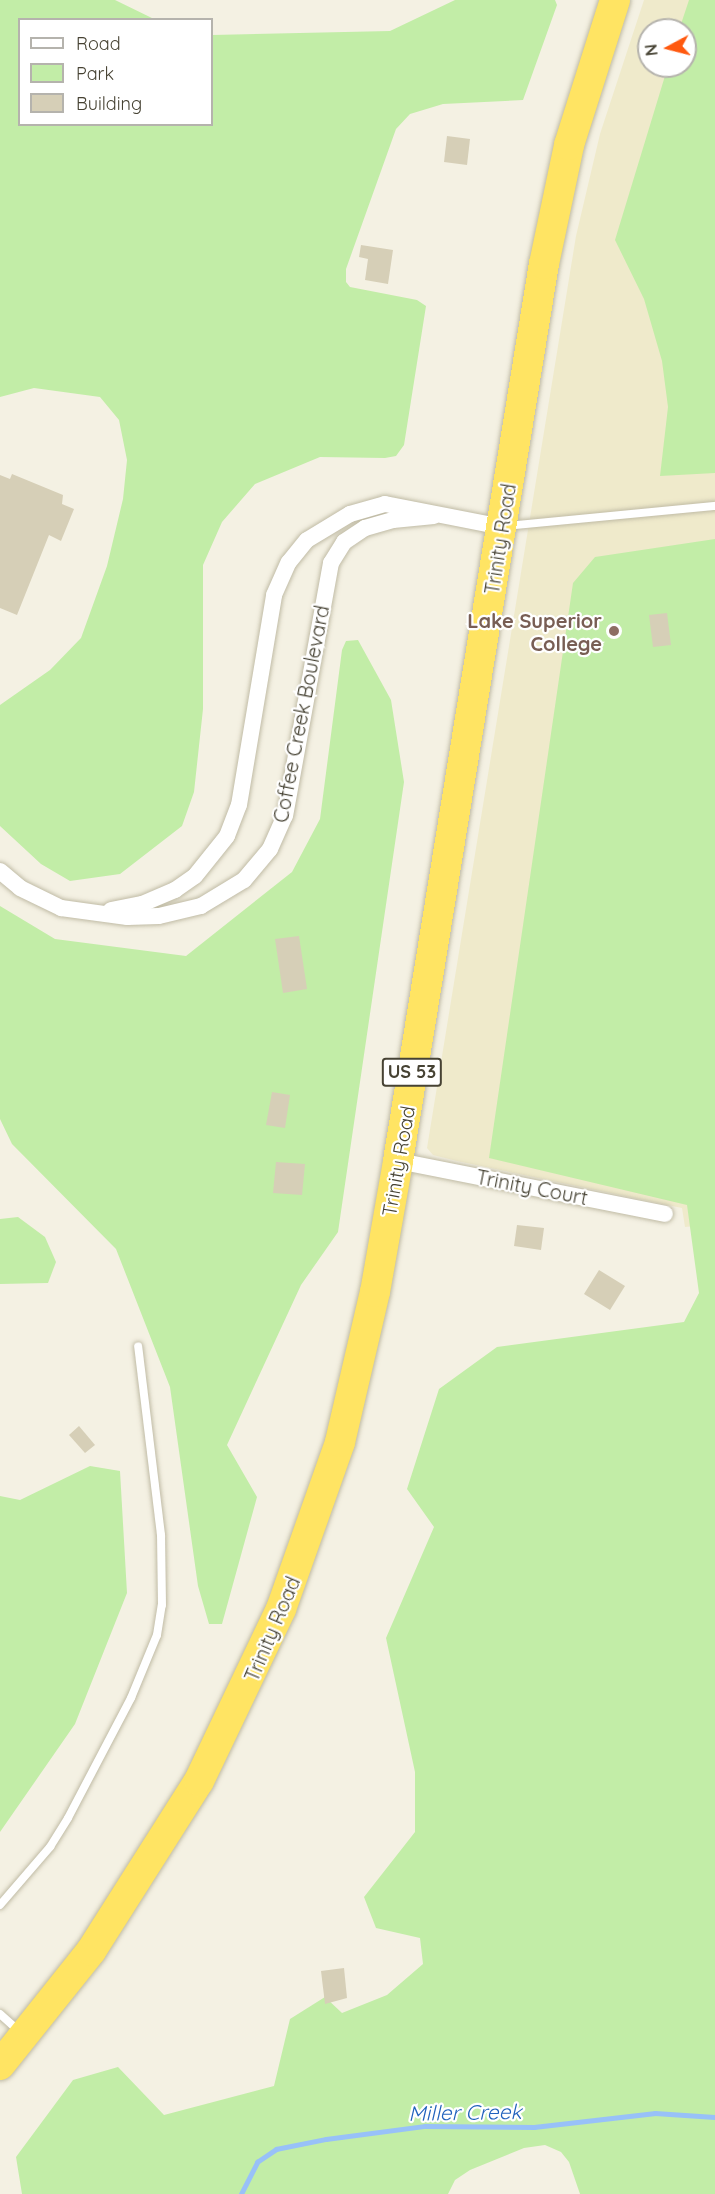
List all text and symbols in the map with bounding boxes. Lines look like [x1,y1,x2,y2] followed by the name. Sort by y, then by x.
[18,18,213,126] legend
[637,18,697,78] north arrow
[76,32,121,55] text: Road
[640,43,662,57] text: N
[76,62,114,85] text: Park
[76,92,142,115] text: Building
[479,482,521,596] street label: Trinity Road
[268,603,334,825] street label: Coffee Creek Boulevard
[467,608,602,655] place label: Lake Superior College
[607,624,621,638] marker: Lake Superior College
[380,1057,444,1087] road number: US 53
[376,1104,420,1218] street label: Trinity Road
[474,1164,590,1210] street label: Trinity Court
[239,1573,305,1685] street label: Trinity Road
[408,2098,522,2126] water label: Miller Creek

